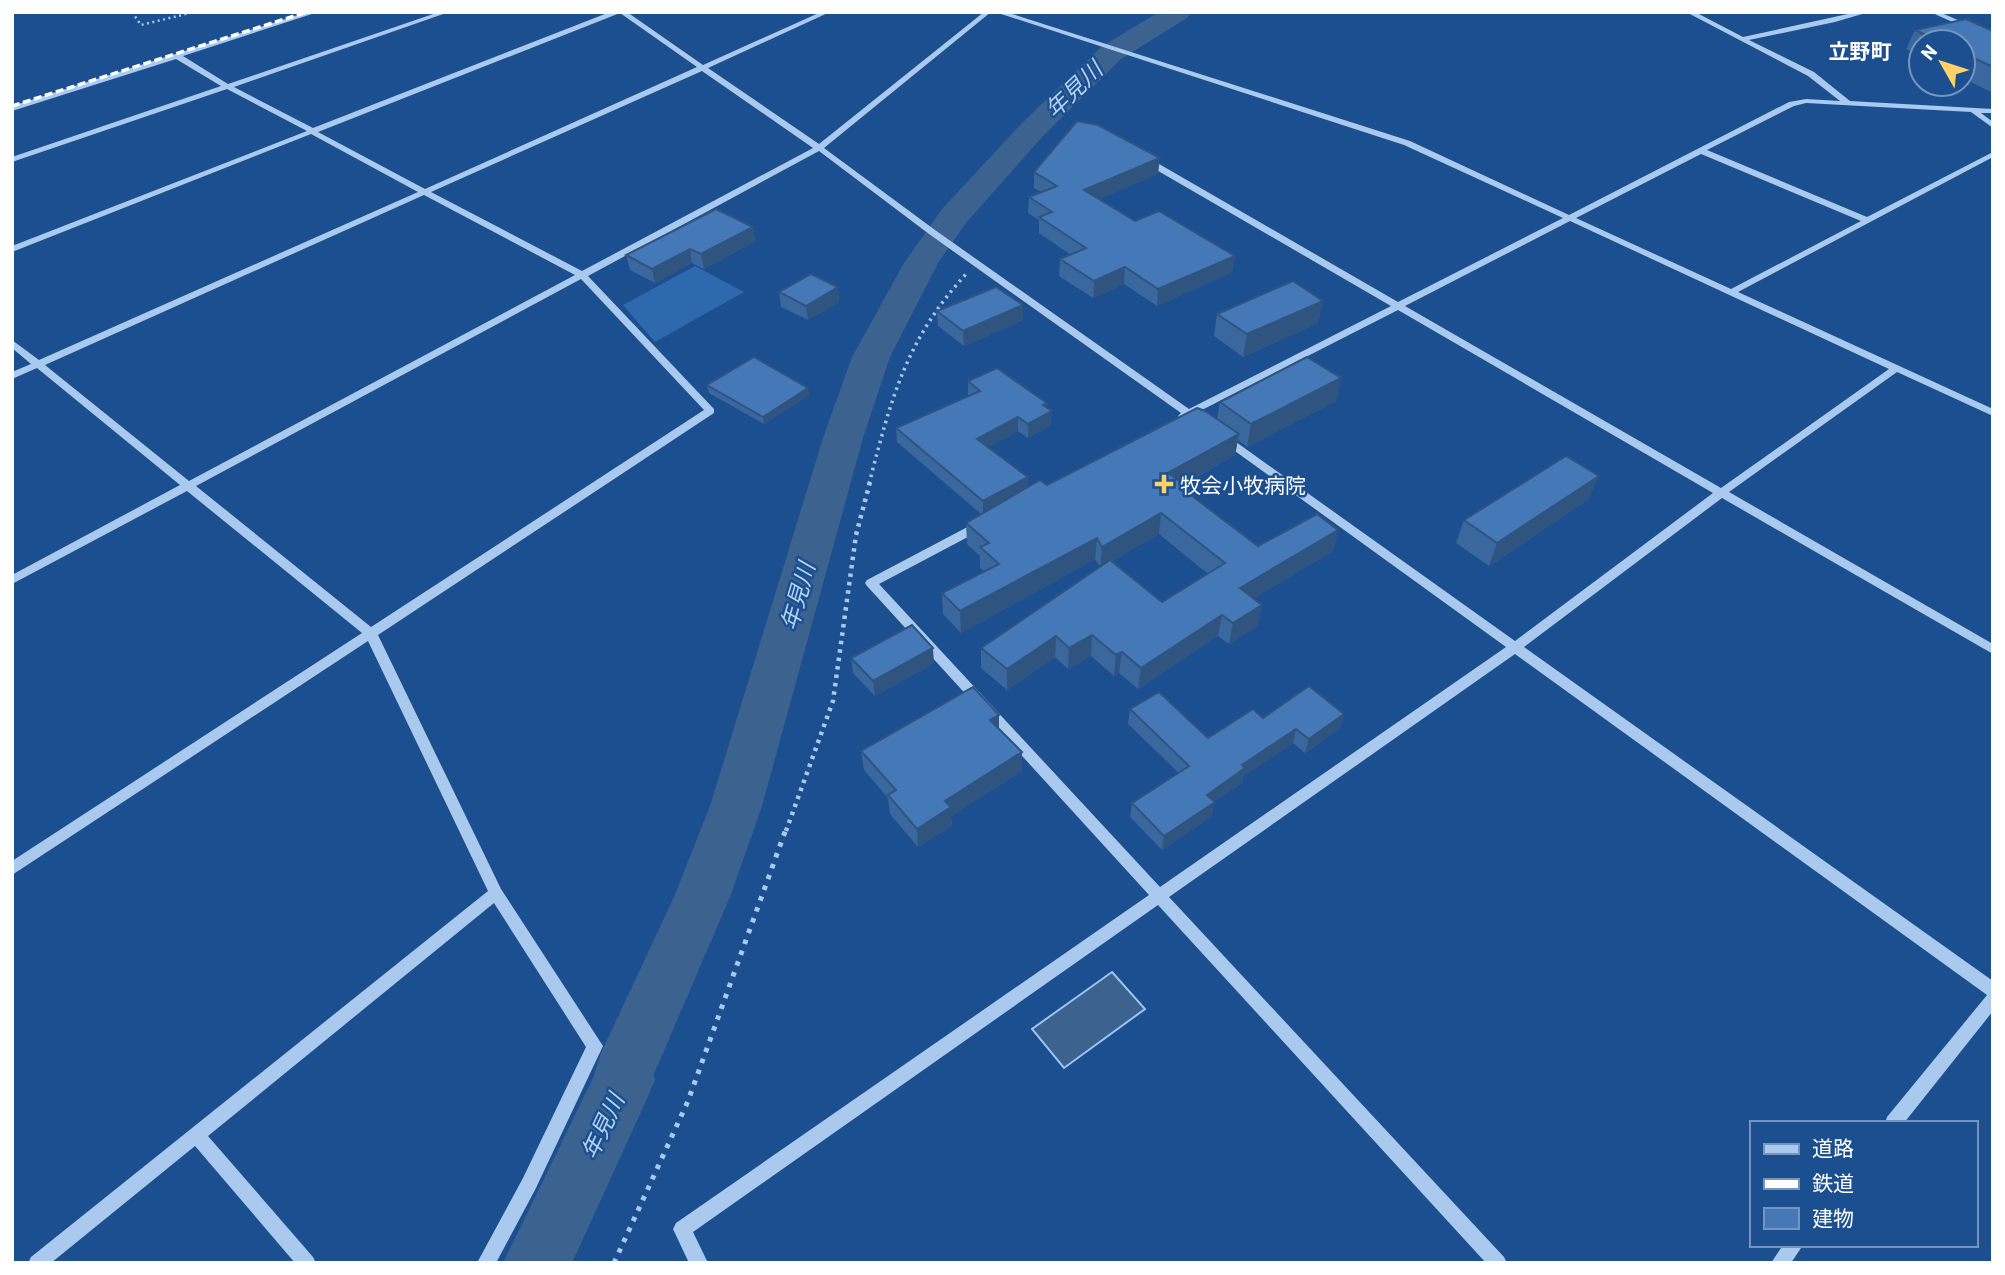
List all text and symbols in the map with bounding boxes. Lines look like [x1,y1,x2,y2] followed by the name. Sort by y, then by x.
[1907,28,1977,98] north arrow
[1829,38,1892,63] district label: 立野町
[1915,40,1941,64] text: N
[1038,53,1110,123] water label: 年見川
[1180,472,1306,497] place label: 牧会小牧病院
[1154,474,1174,494] marker: 牧会小牧病院
[774,556,821,633] water label: 年見川
[575,1086,631,1163] water label: 年見川
[1750,1121,1977,1247] legend
[1812,1135,1854,1160] text: 道路
[1812,1170,1854,1195] text: 鉄道
[1812,1205,1854,1230] text: 建物

